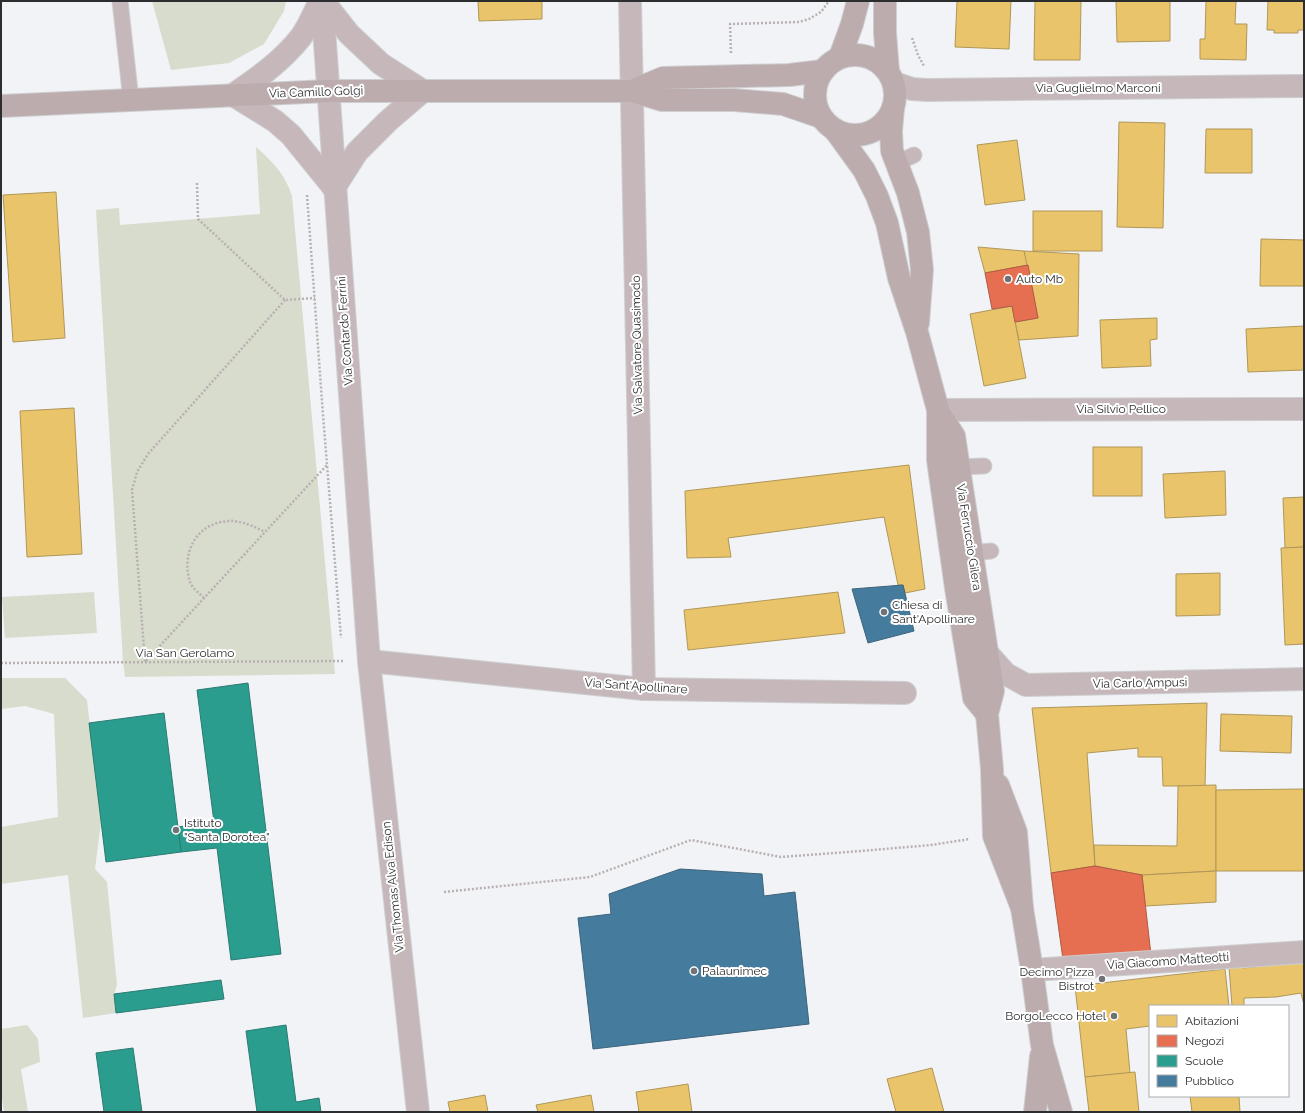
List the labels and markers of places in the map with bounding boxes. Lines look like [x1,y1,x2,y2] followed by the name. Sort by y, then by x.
[1016,272,1063,286] place label: Auto Mb
[1003,274,1013,284] marker: Auto Mb
[892,598,975,626] place label: Chiesa di Sant'Apollinare
[879,607,889,617] marker: Chiesa di Sant'Apollinare
[184,816,270,844] place label: Istituto "Santa Dorotea"
[171,825,181,835] marker: Istituto "Santa Dorotea"
[702,964,768,978] place label: Palaunimec
[1020,965,1094,993] place label: Decimo Pizza Bistrot
[689,966,699,976] marker: Palaunimec
[1097,974,1107,984] marker: Decimo Pizza Bistrot
[1005,1009,1107,1023] place label: BorgoLecco Hotel
[1109,1011,1119,1021] marker: BorgoLecco Hotel

